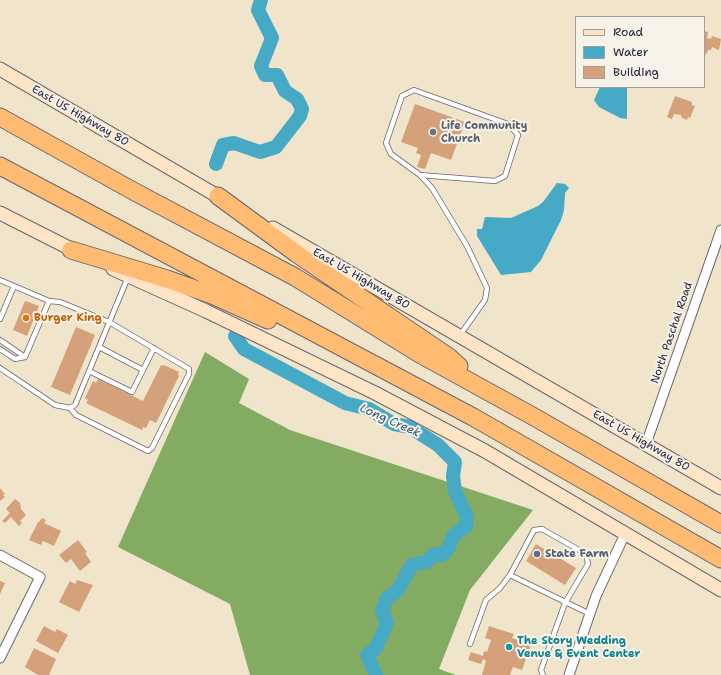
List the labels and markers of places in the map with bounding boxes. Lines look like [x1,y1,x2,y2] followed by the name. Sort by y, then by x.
[441,119,527,145] place label: Life Community Church
[428,127,438,137] marker: Life Community Church
[34,311,102,325] place label: Burger King
[21,313,31,323] marker: Burger King
[545,547,609,561] place label: State Farm
[532,549,542,559] marker: State Farm
[517,634,640,660] place label: The Story Wedding Venue & Event Center
[504,642,514,652] marker: The Story Wedding Venue & Event Center

